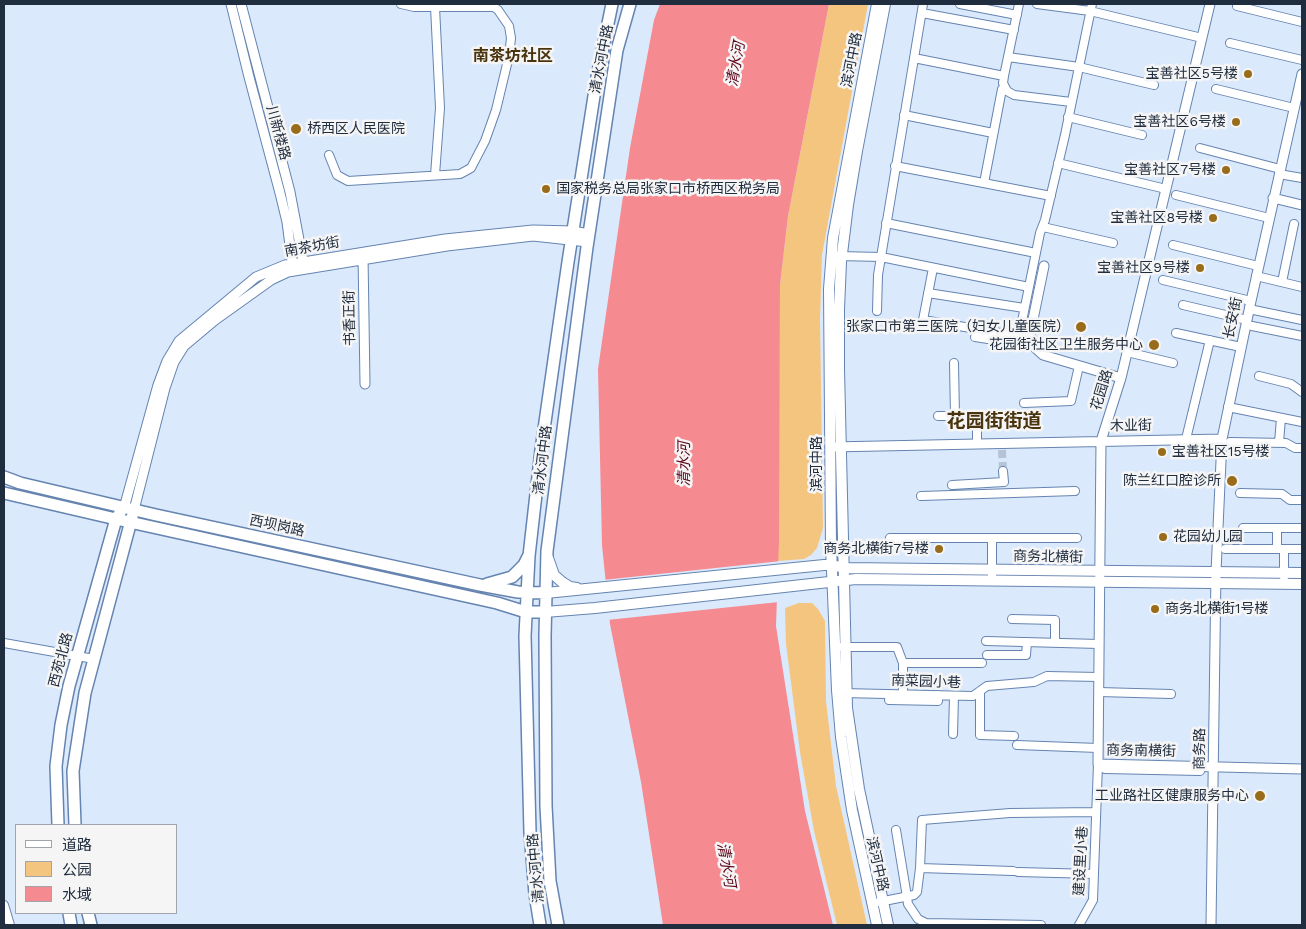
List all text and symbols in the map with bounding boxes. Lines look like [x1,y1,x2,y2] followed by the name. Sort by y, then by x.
[587,23,617,95] street label: 清水河中路
[838,31,866,89] street label: 滨河中路
[723,40,749,88] water label: 清水河
[473,46,553,66] district label: 南茶坊社区
[1146,66,1238,82] place label: 宝善社区5号楼
[1242,68,1254,80] marker: 宝善社区5号楼
[263,104,293,162] street label: 川新楼路
[1133,114,1226,130] place label: 宝善社区6号楼
[1230,116,1242,128] marker: 宝善社区6号楼
[307,121,405,137] place label: 桥西区人民医院
[289,122,303,136] marker: 桥西区人民医院
[1124,162,1216,178] place label: 宝善社区7号楼
[1220,164,1232,176] marker: 宝善社区7号楼
[556,181,780,197] place label: 国家税务总局张家口市桥西区税务局
[540,183,552,195] marker: 国家税务总局张家口市桥西区税务局
[1110,210,1203,226] place label: 宝善社区8号楼
[1207,212,1219,224] marker: 宝善社区8号楼
[283,234,341,260] street label: 南茶坊街
[1097,260,1190,276] place label: 宝善社区9号楼
[1194,262,1206,274] marker: 宝善社区9号楼
[341,290,359,346] street label: 书香正街
[1220,296,1246,340] street label: 长安街
[846,319,1070,335] place label: 张家口市第三医院（妇女儿童医院）
[1074,320,1088,334] marker: 张家口市第三医院（妇女儿童医院）
[989,337,1143,353] place label: 花园街社区卫生服务中心
[1147,338,1161,352] marker: 花园街社区卫生服务中心
[1088,367,1116,413] street label: 花园路
[947,410,1041,432] district label: 花园街街道
[1110,417,1152,435] street label: 木业街
[530,424,556,496] street label: 清水河中路
[809,436,825,492] street label: 滨河中路
[676,442,694,486] water label: 清水河
[1172,444,1270,460] place label: 宝善社区15号楼
[1156,446,1168,458] marker: 宝善社区15号楼
[1123,473,1221,489] place label: 陈兰红口腔诊所
[1225,474,1239,488] marker: 陈兰红口腔诊所
[248,512,306,540] street label: 西坝岗路
[1173,529,1243,545] place label: 花园幼儿园
[1157,531,1169,543] marker: 花园幼儿园
[823,541,929,557] place label: 商务北横街7号楼
[933,543,945,555] marker: 商务北横街7号楼
[1013,548,1083,566] street label: 商务北横街
[1165,601,1268,617] place label: 商务北横街1号楼
[1149,603,1161,615] marker: 商务北横街1号楼
[46,631,76,689] street label: 西苑北路
[891,672,961,692] street label: 南菜园小巷
[1191,728,1209,770] street label: 商务路
[1106,742,1176,760] street label: 商务南横街
[1095,788,1249,804] place label: 工业路社区健康服务中心
[1253,789,1267,803] marker: 工业路社区健康服务中心
[15,824,178,914] legend
[1071,826,1091,896] street label: 建设里小巷
[525,832,547,904] street label: 清水河中路
[863,835,891,893] street label: 滨河中路
[62,836,92,854] text: 道路
[713,841,739,889] water label: 清水河
[62,861,92,879] text: 公园
[62,886,92,904] text: 水域

